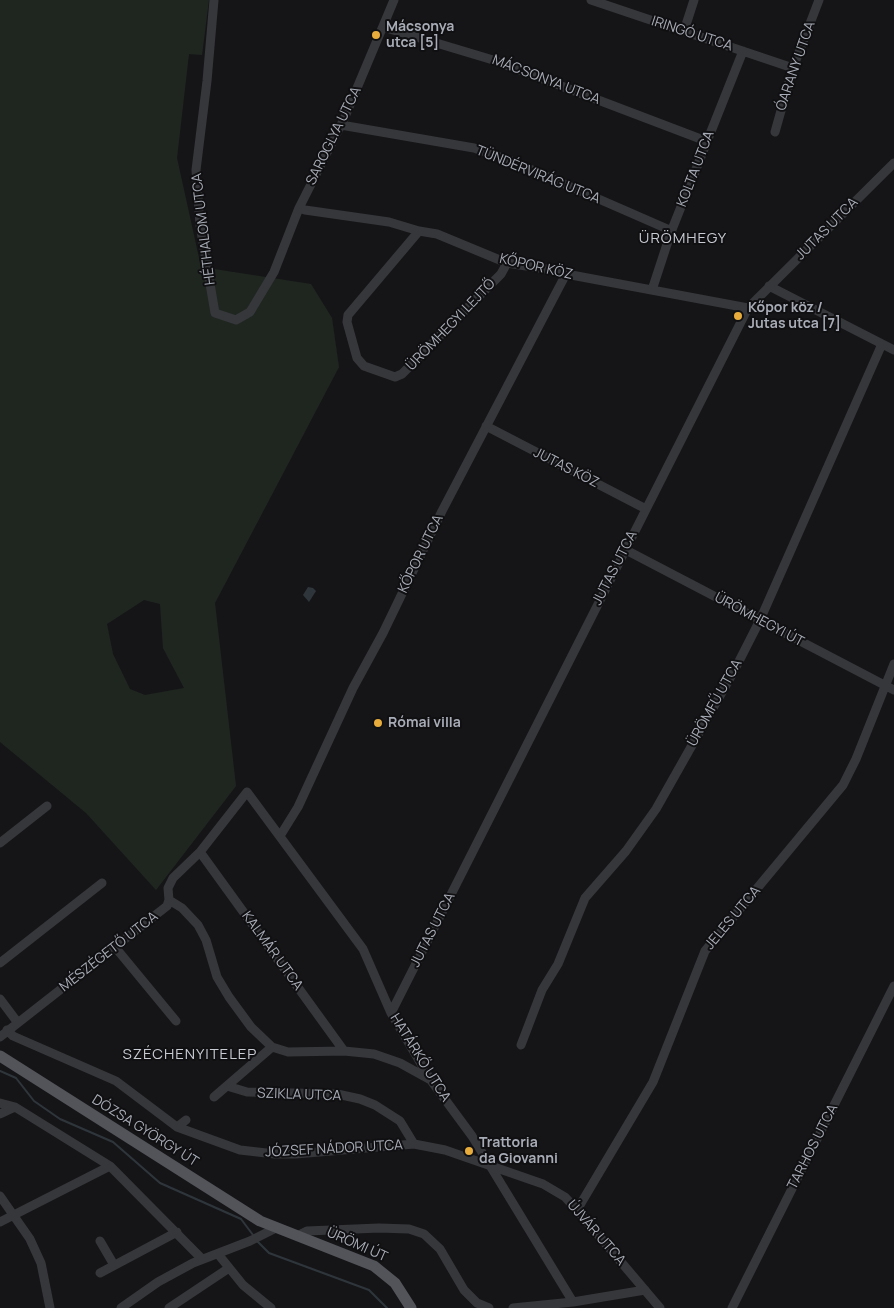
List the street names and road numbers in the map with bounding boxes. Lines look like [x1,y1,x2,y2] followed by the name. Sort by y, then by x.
[649,13,735,55] street label: IRINGÓ UTCA
[773,19,819,113] street label: ÓARANY UTCA
[490,52,602,108] street label: MÁCSONYA UTCA
[303,84,365,188] street label: SAROGLYA UTCA
[674,129,718,209] street label: KOLTA UTCA
[473,142,603,208] street label: TÜNDÉRVIRÁG UTCA
[189,172,219,286] street label: HÉTHALOM UTCA
[792,194,862,264] street label: JUTAS UTCA
[498,250,574,284] street label: KŐPOR KÖZ
[403,276,499,374] street label: ÜRÖMHEGYI LEJTŐ
[531,444,601,492] street label: JUTAS KÖZ
[395,512,447,596] street label: KŐPOR UTCA
[589,528,641,608] street label: JUTAS UTCA
[711,589,807,651] street label: ÜRÖMHEGYI ÚT
[684,657,746,749] street label: ÜRÖMFŰ UTCA
[702,883,764,953] street label: JELES UTCA
[407,890,459,970] street label: JUTAS UTCA
[57,908,161,996] street label: MÉSZÉGETŐ UTCA
[238,908,306,994] street label: KALMÁR UTCA
[386,1011,454,1105] street label: HATÁRKŐ UTCA
[257,1085,341,1105] street label: SZIKLA UTCA
[89,1091,201,1171] street label: DÓZSA GYÖRGY ÚT
[784,1101,842,1193] street label: TARHOS UTCA
[265,1137,403,1161] street label: JÓZSEF NÁDOR UTCA
[563,1197,629,1269] street label: ÚJVÁR UTCA
[324,1224,390,1266] street label: ÜRÖMI ÚT

